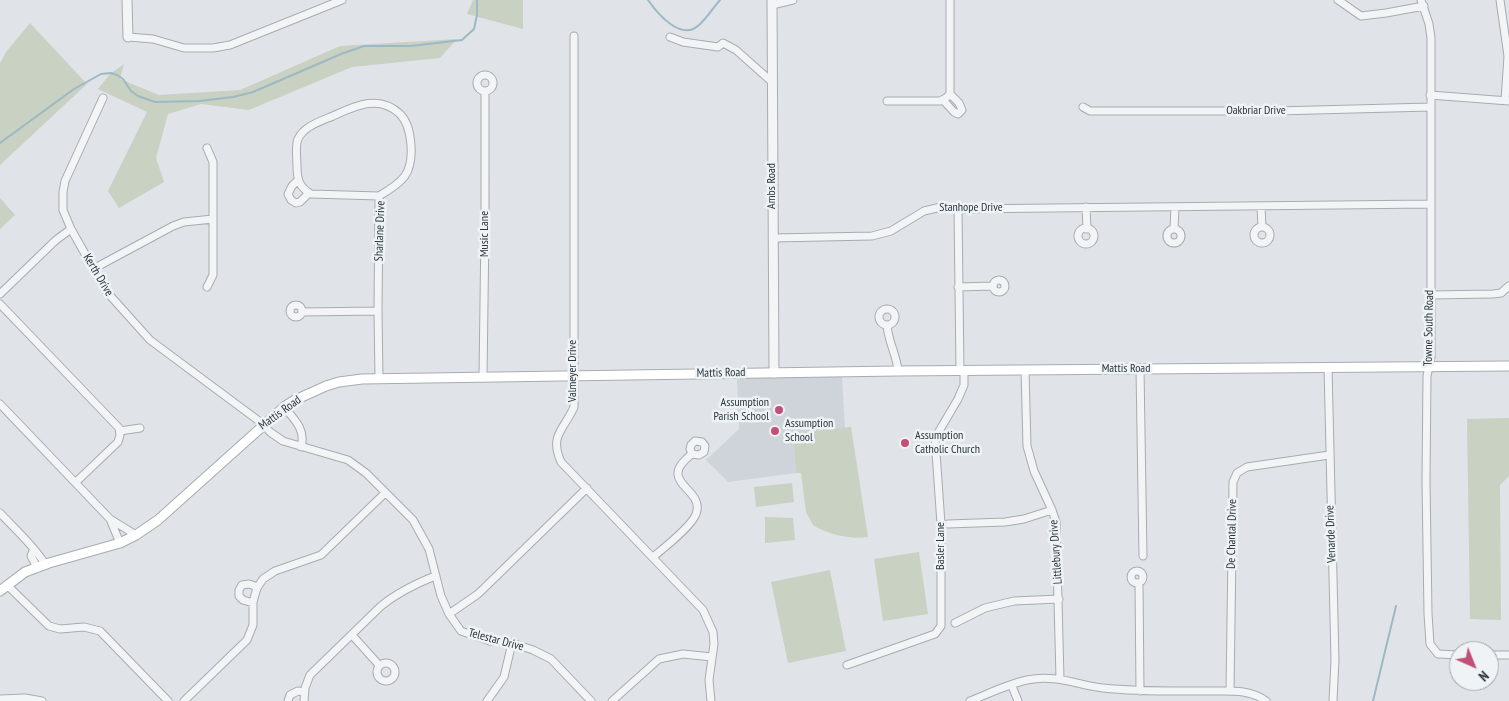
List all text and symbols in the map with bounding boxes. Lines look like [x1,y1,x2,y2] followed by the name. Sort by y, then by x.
[1226,104,1286,118] street label: Oakbriar Drive
[765,163,779,209] street label: Ambs Road
[372,200,388,262] street label: Sharlane Drive
[939,201,1003,215] street label: Stanhope Drive
[478,211,492,257] street label: Music Lane
[80,251,116,299] street label: Kerth Drive
[1421,290,1437,366] street label: Towne South Road
[566,340,580,402] street label: Valmeyer Drive
[1102,362,1150,376] street label: Mattis Road
[697,365,745,381] street label: Mattis Road
[256,393,304,433] street label: Mattis Road
[713,396,769,424] place label: Assumption Parish School
[773,404,785,416] marker: Assumption Parish School
[785,417,833,445] place label: Assumption School
[769,425,781,437] marker: Assumption School
[915,429,980,457] place label: Assumption Catholic Church
[899,437,911,449] marker: Assumption Catholic Church
[1224,499,1240,569] street label: De Chantal Drive
[1323,505,1339,563] street label: Venarde Drive
[1047,519,1065,585] street label: Littlebury Drive
[934,522,948,570] street label: Basler Lane
[467,626,525,654] street label: Telestar Drive
[1449,641,1499,691] north arrow
[1475,667,1493,685] text: N

